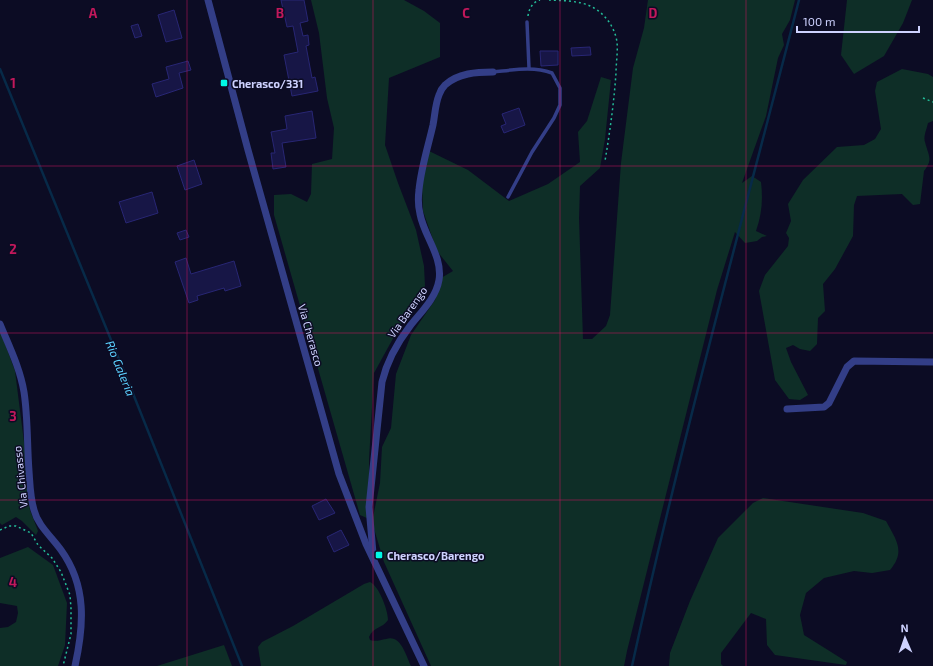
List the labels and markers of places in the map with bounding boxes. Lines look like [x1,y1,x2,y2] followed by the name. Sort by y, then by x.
[232,77,303,90] place label: Cherasco/331
[219,78,229,88] marker: Cherasco/331
[387,549,485,562] place label: Cherasco/Barengo
[374,550,384,560] marker: Cherasco/Barengo

